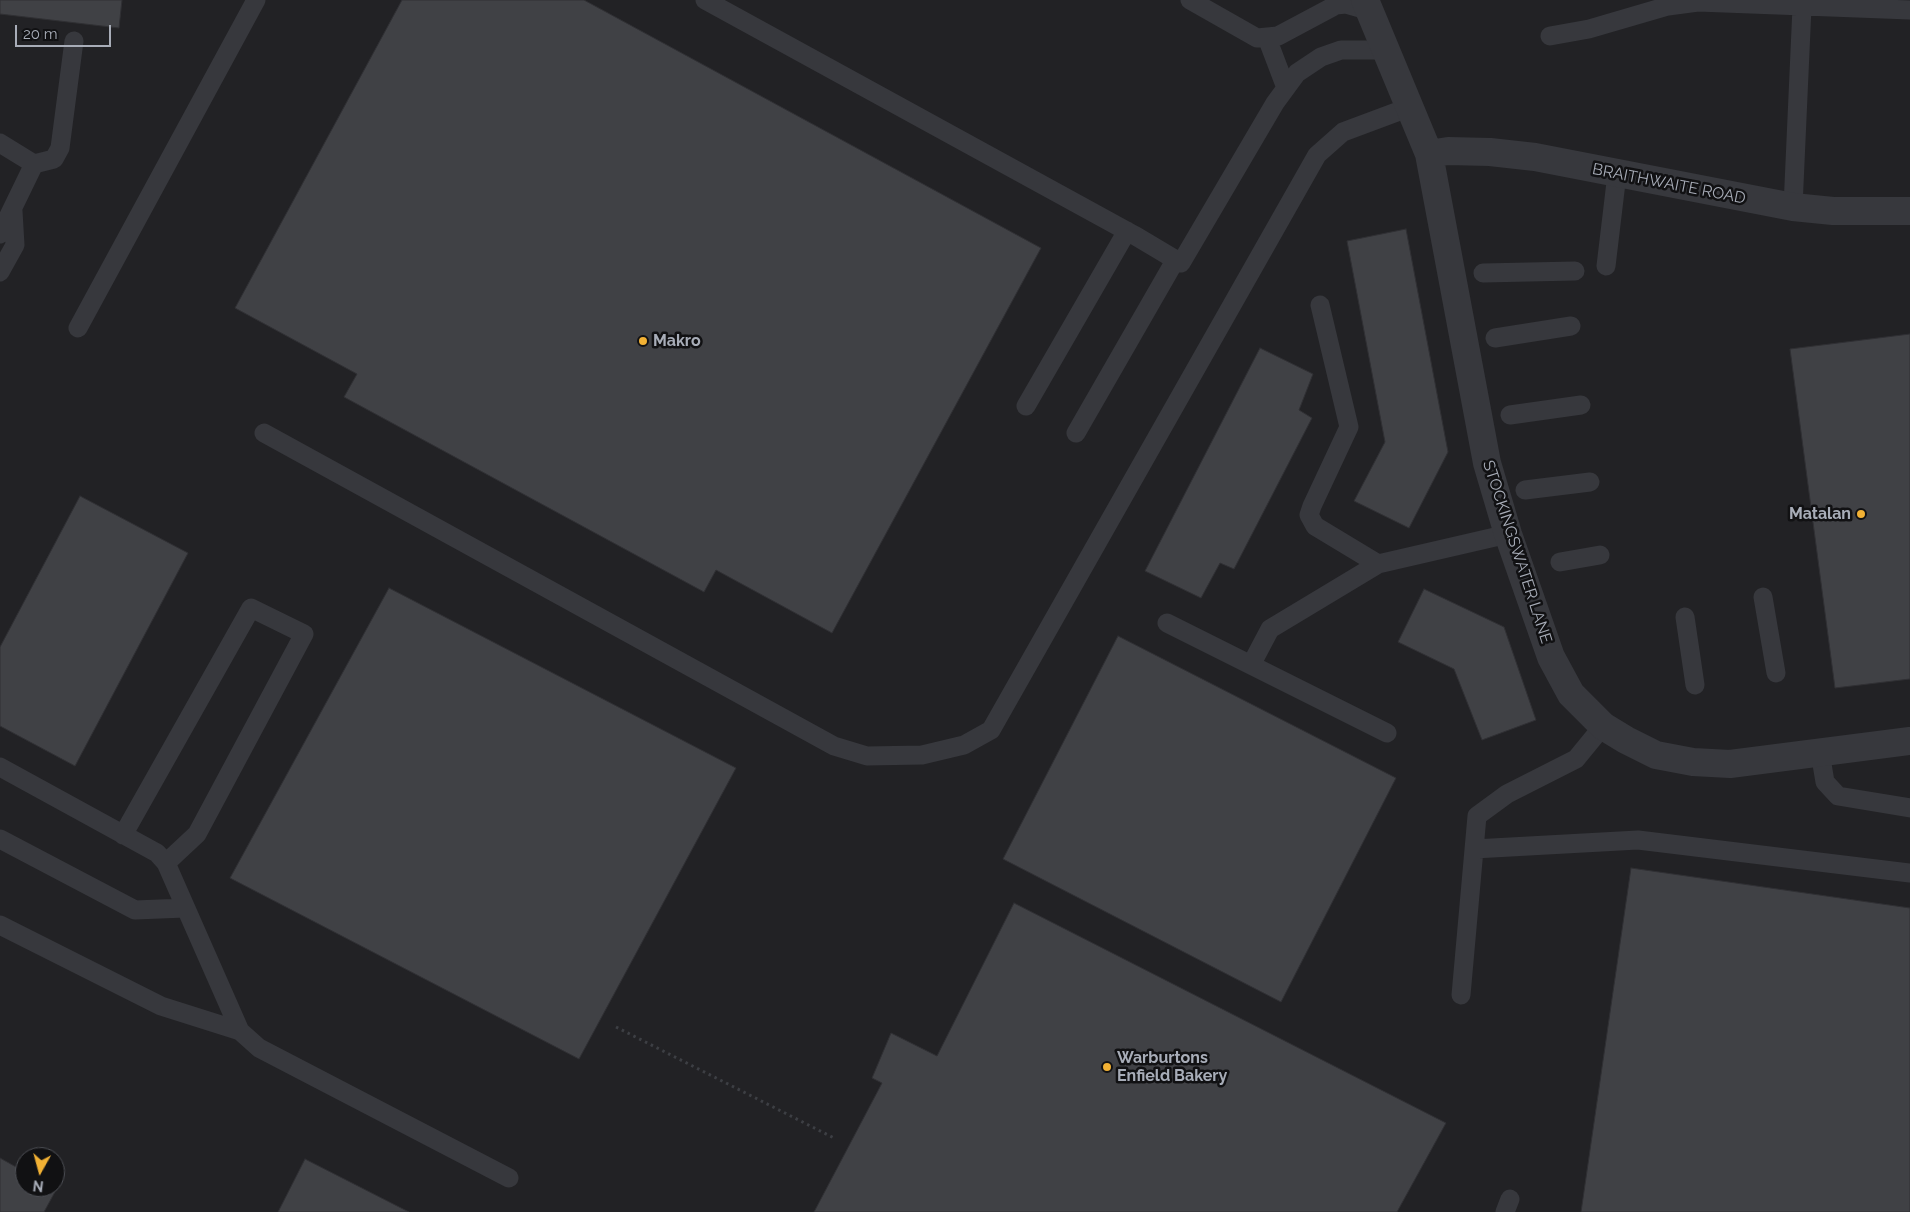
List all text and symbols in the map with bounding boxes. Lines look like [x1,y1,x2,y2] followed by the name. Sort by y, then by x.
[18,15,114,47] scale bar
[23,25,58,43] text: 20 m
[1591,160,1747,208] street label: BRAITHWAITE ROAD
[653,331,701,351] place label: Makro
[637,335,649,347] marker: Makro
[1478,458,1556,646] street label: STOCKINGSWATER LANE
[1789,504,1851,524] place label: Matalan
[1855,508,1867,520] marker: Matalan
[1117,1048,1227,1086] place label: Warburtons Enfield Bakery
[1101,1061,1113,1073] marker: Warburtons Enfield Bakery
[15,1147,65,1197] north arrow
[32,1177,45,1194] text: N

